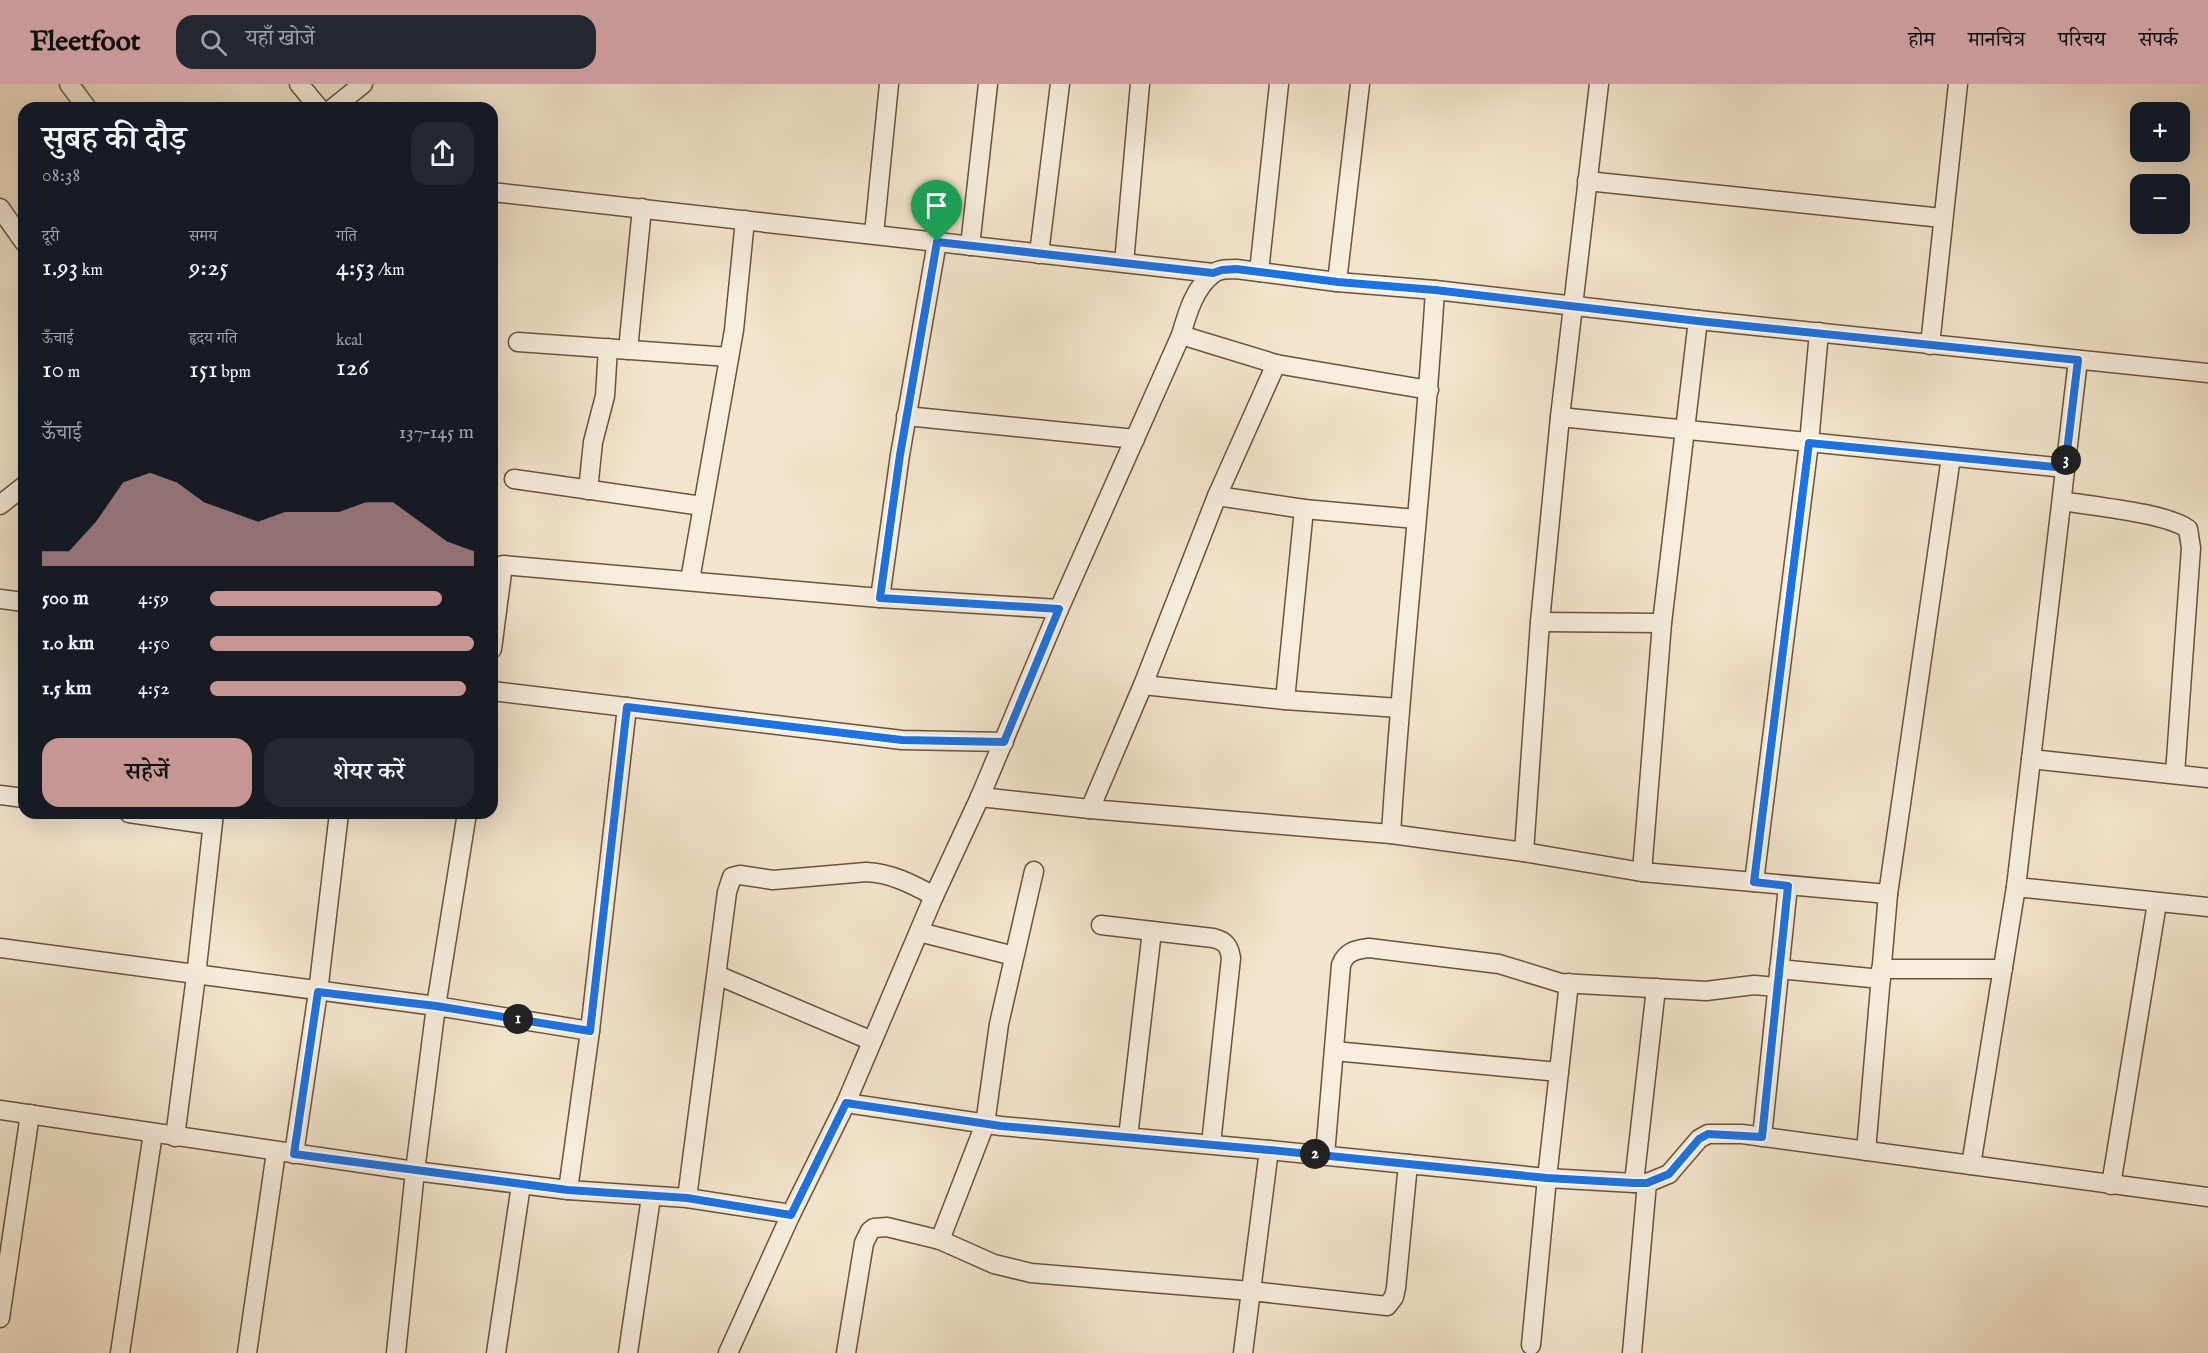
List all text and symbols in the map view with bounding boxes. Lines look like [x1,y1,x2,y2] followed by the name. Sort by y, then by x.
[176,15,596,69] search box
[30,25,140,60] text: Fleetfoot
[245,25,315,53] text: यहाँ खोजें
[197,26,230,59] icon: search
[1908,27,1935,54] text: होम
[1968,27,2025,54] text: मानचित्र
[2058,27,2106,54] text: परिचय
[2139,27,2178,54] text: संपर्क
[2130,102,2190,234] map controls
[2130,102,2190,162] button: +
[42,119,186,161] text: सुबह की दौड़
[411,122,474,185] button: share
[42,163,80,188] text: 08:38
[2130,174,2190,234] button: −
[911,180,962,242] pin
[920,189,953,222] icon: arrive
[42,227,59,247] text: दूरी
[189,227,217,247] text: समय
[336,227,357,247] text: गति
[42,251,78,284] text: 1.93
[189,251,229,284] text: 9:25
[336,251,375,284] text: 4:53
[78,261,103,281] text: km
[375,261,405,281] text: /km
[42,329,74,349] text: ऊँचाई
[189,329,237,349] text: हृदय गति
[336,331,363,351] text: kcal
[336,351,369,384] text: 126
[42,353,64,386] text: 10
[189,353,218,386] text: 151
[64,363,80,383] text: m
[218,363,251,383] text: bpm
[399,420,474,445] text: 137–145 m
[42,421,81,446] text: ऊँचाई
[2051,445,2081,475] pin: 3
[2063,450,2069,470] text: 3
[42,586,89,611] text: 500 m
[138,586,169,611] text: 4:59
[42,631,94,656] text: 1.0 km
[138,631,170,656] text: 4:50
[42,676,92,701] text: 1.5 km
[138,676,170,701] text: 4:52
[42,738,252,807] button: सहेजें
[264,738,474,807] button: शेयर करें
[503,1004,533,1034] pin: 1
[515,1009,521,1029] text: 1
[1300,1139,1330,1169] pin: 2
[1311,1144,1319,1164] text: 2

